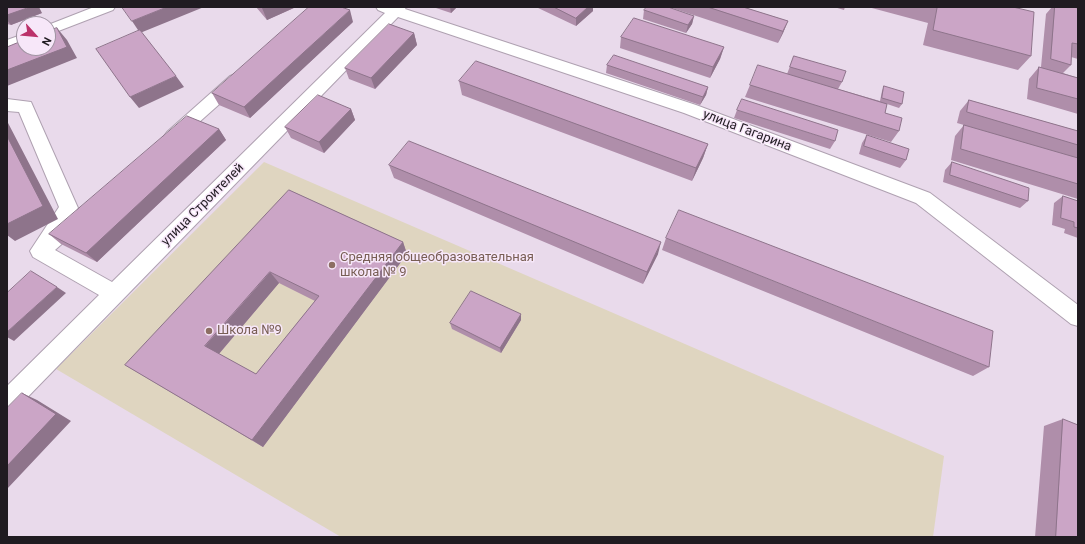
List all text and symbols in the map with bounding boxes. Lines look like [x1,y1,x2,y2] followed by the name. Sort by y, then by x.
[16,16,56,56] north arrow
[39,35,54,48] text: N
[700,107,794,155] street label: улица Гагарина
[158,160,248,250] street label: улица Строителей
[340,250,534,281] place label: Средняя общеобразовательная школа № 9
[327,260,337,270] marker: Средняя общеобразовательная школа № 9
[217,323,282,339] place label: Школа №9
[204,326,214,336] marker: Школа №9

